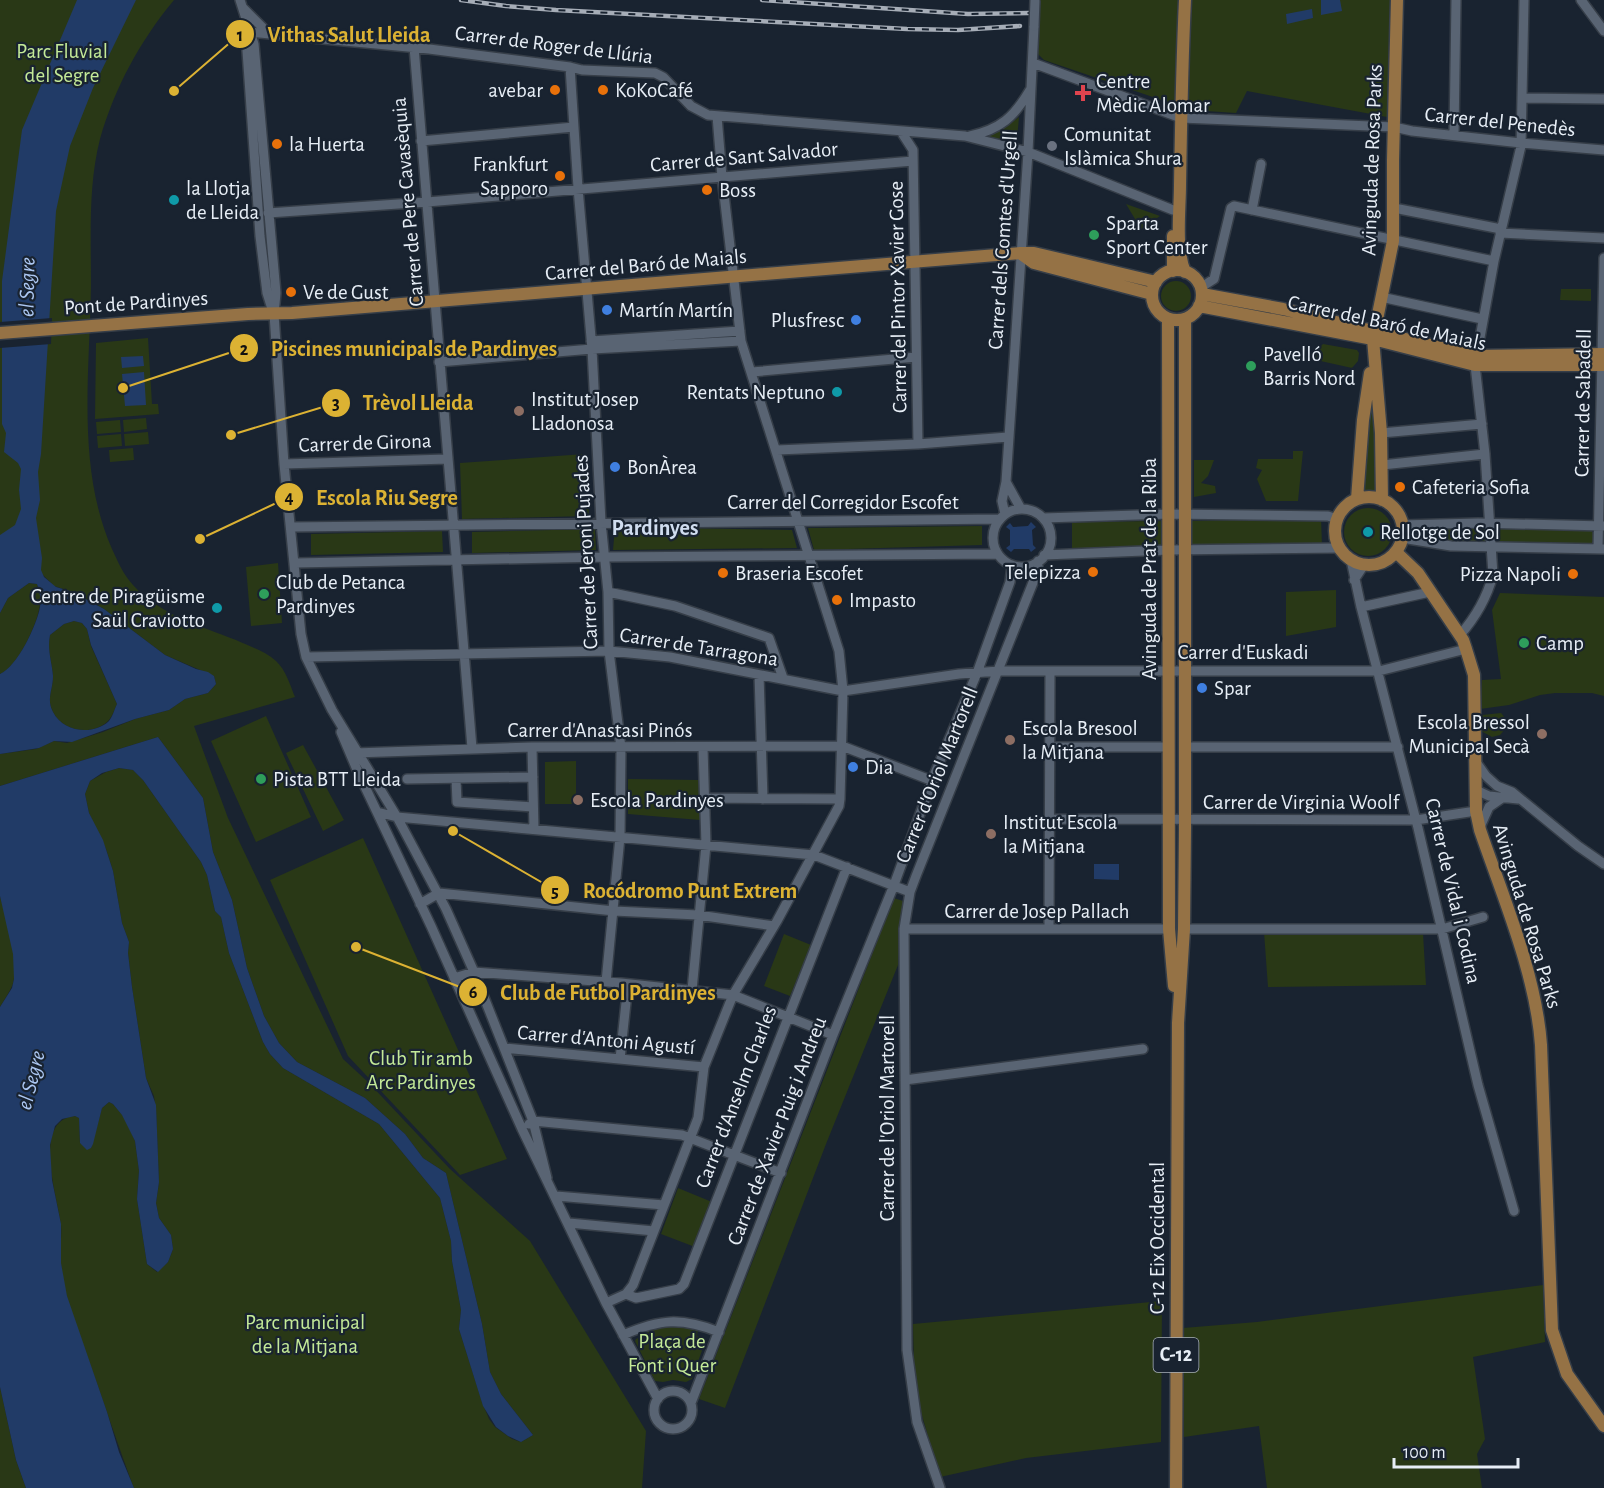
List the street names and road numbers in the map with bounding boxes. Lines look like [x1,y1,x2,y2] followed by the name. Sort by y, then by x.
[454,22,654,68] street label: Carrer de Roger de Llúria
[1358,64,1386,256] street label: Avinguda de Rosa Parks
[388,96,428,307] street label: Carrer de Pere Cavasèquia
[1423,104,1577,140] street label: Carrer del Penedès
[985,130,1021,350] street label: Carrer dels Comtes d'Urgell
[649,138,839,176] street label: Carrer de Sant Salvador
[885,181,911,413] street label: Carrer del Pintor Xavier Gose
[544,246,748,284] street label: Carrer del Baró de Maials
[63,287,209,319] street label: Pont de Pardinyes
[1286,292,1488,354] street label: Carrer del Baró de Maials
[1571,329,1595,477] street label: Carrer de Sabadell
[298,430,432,456] street label: Carrer de Girona
[570,454,602,650] street label: Carrer de Jeroni Pujades
[1139,458,1160,680] street label: Avinguda de Prat de la Riba
[727,492,959,513] street label: Carrer del Corregidor Escofet
[618,624,780,670] street label: Carrer de Tarragona
[1177,642,1309,663] street label: Carrer d'Euskadi
[892,684,982,866] street label: Carrer d'Oriol Martorell
[508,720,692,741] street label: Carrer d'Anastasi Pinós
[1203,792,1401,813] street label: Carrer de Virginia Woolf
[1421,796,1485,986] street label: Carrer de Vidal i Codina
[1489,821,1565,1011] street label: Avinguda de Rosa Parks
[944,901,1130,922] street label: Carrer de Josep Pallach
[692,1003,780,1191] street label: Carrer d'Anselm Charles
[724,1014,830,1248] street label: Carrer de Xavier Puig i Andreu
[877,1015,898,1221] street label: Carrer de l'Oriol Martorell
[516,1022,697,1058] street label: Carrer d'Antoni Agustí
[1147,1162,1168,1314] street label: C-12 Eix Occidental
[1154,1338,1198,1372] road number: C-12

